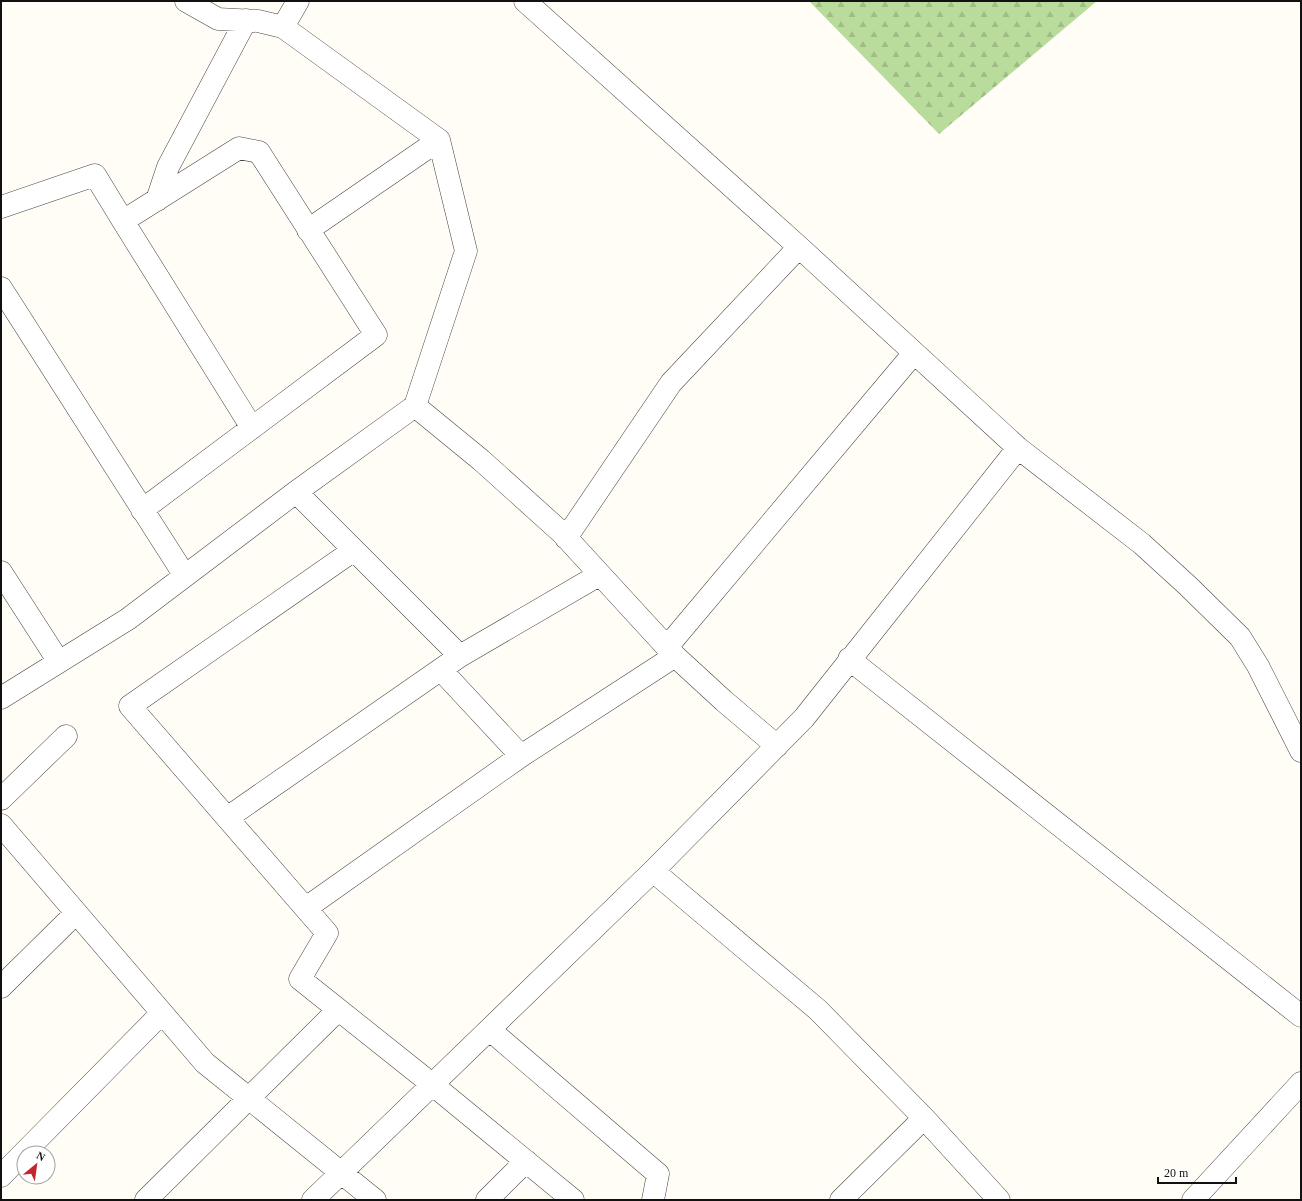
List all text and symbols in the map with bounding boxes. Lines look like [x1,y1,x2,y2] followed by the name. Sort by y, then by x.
[16,1145,56,1185] north arrow
[34,1149,47,1163] text: N
[1158,1159,1236,1185] scale bar
[1164,1166,1189,1180] text: 20 m

